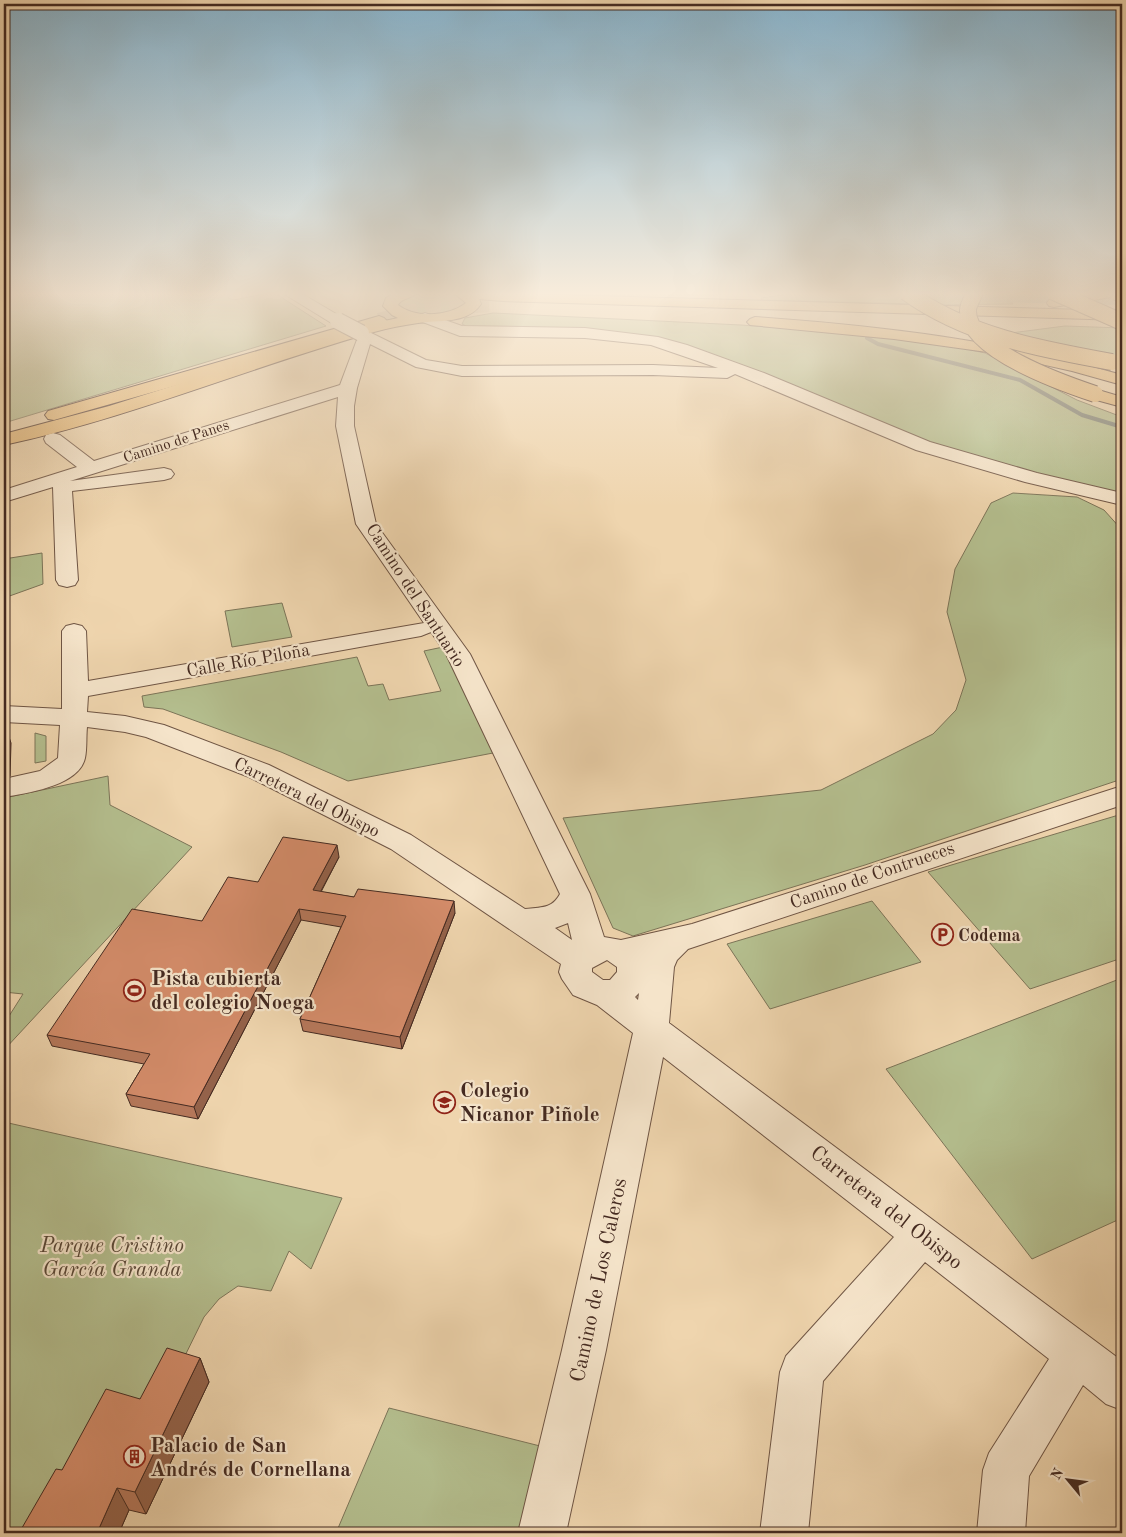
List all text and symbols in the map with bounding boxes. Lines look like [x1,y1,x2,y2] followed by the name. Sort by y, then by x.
[122,418,231,467] street label: Camino de Panes
[362,521,468,671] street label: Camino del Santuario
[185,641,311,681] street label: Calle Río Piloña
[231,755,383,841] street label: Carretera del Obispo
[788,839,957,913] street label: Camino de Contrueces
[930,923,954,947] parking icon: Codema
[958,927,1021,945] place label: Codema
[151,969,315,1014] place label: Pista cubierta del colegio Noega
[123,978,147,1002] sports icon: Pista cubierta del colegio Noega
[460,1081,600,1126] place label: Colegio Nicanor Piñole
[432,1090,456,1114] school or university icon: Colegio Nicanor Piñole
[806,1142,966,1274] street label: Carretera del Obispo
[568,1176,631,1384] street label: Camino de Los Caleros
[39,1236,184,1281] park label: Parque Cristino García Granda
[150,1436,351,1481] place label: Palacio de San Andrés de Cornellana
[122,1445,146,1469] building icon: Palacio de San Andrés de Cornellana
[1044,1454,1094,1504] north arrow
[1049,1466,1066,1482] text: N

